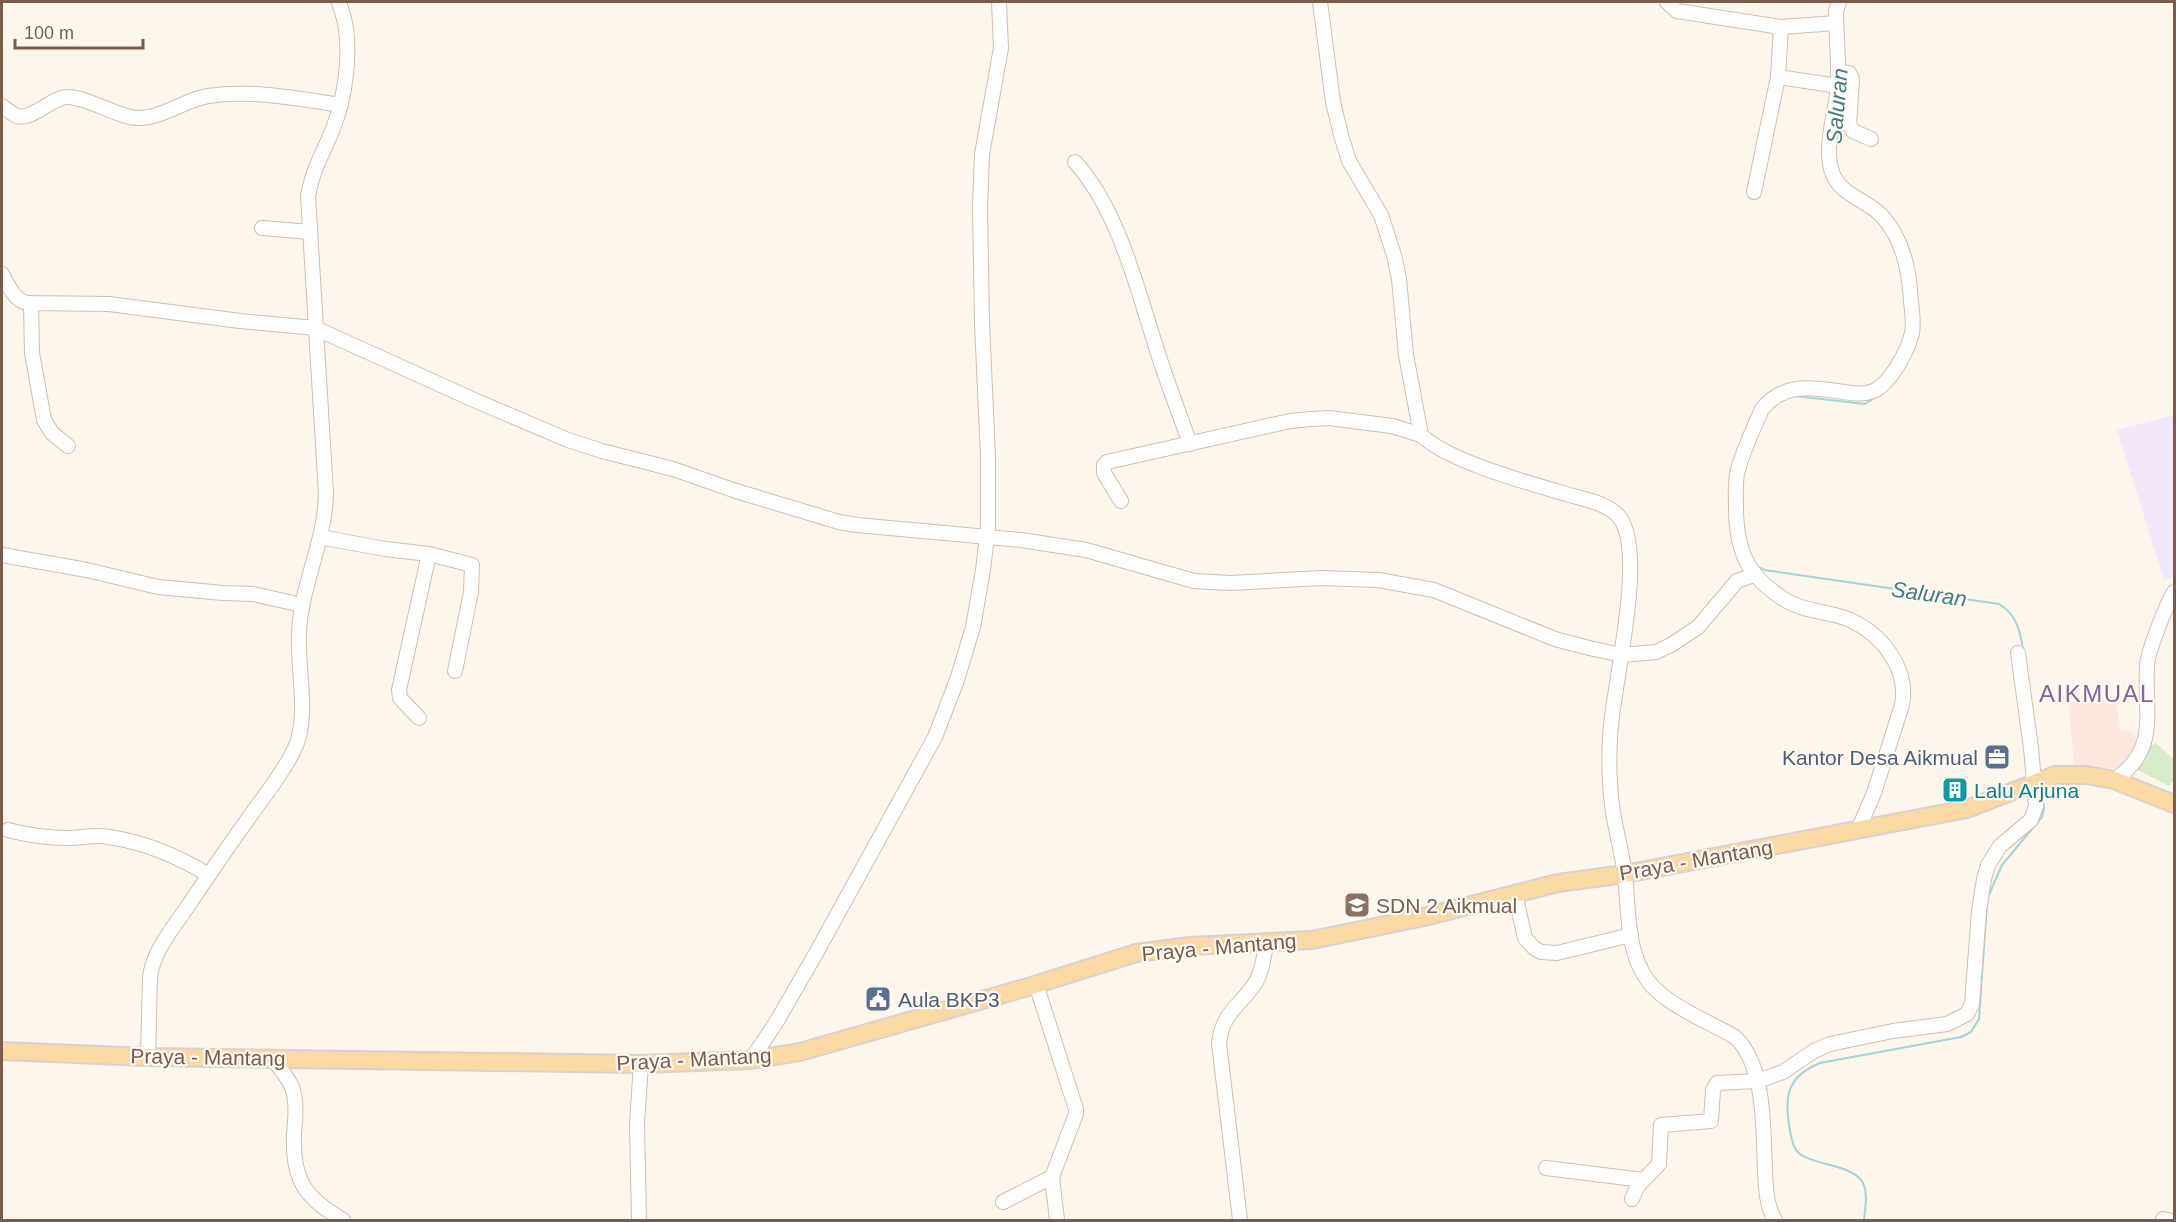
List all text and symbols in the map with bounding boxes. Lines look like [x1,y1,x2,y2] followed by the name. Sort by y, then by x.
[15,12,142,50] scale bar
[24,23,74,43] text: 100 m
[1821,67,1853,145] water label: Saluran
[1890,576,1968,612] water label: Saluran
[2039,680,2155,707] district label: AIKMUAL
[1982,742,2012,772] office icon: Kantor Desa Aikmual
[1782,746,1978,769] place label: Kantor Desa Aikmual
[1940,775,1970,805] building icon: Lalu Arjuna
[1974,779,2079,802] place label: Lalu Arjuna
[1618,835,1774,885] street label: Praya - Mantang
[1342,890,1372,920] school or university icon: SDN 2 Aikmual
[1376,894,1517,917] place label: SDN 2 Aikmual
[1141,929,1297,965] street label: Praya - Mantang
[863,984,893,1014] public building icon: Aula BKP3
[898,988,1000,1011] place label: Aula BKP3
[616,1043,772,1075] street label: Praya - Mantang
[130,1044,286,1070] street label: Praya - Mantang

